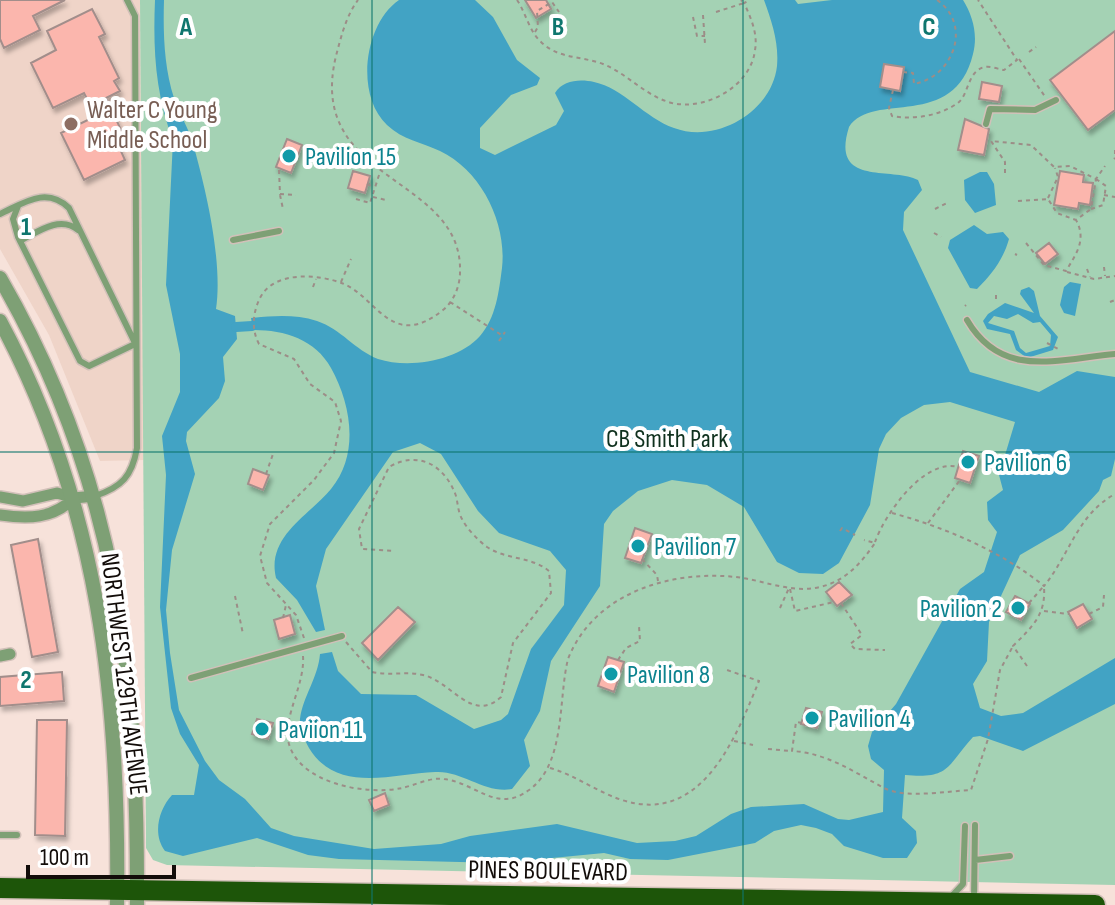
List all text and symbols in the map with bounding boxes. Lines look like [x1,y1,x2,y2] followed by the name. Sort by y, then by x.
[179,12,193,43] text: A
[552,12,564,43] text: B
[922,12,936,43] text: C
[87,95,217,156] place label: Walter C Young Middle School
[62,115,80,133] marker: Walter C Young Middle School
[305,142,396,173] place label: Pavilion 15
[280,147,298,165] marker: Pavilion 15
[21,212,31,243] text: 1
[606,424,728,455] park label: CB Smith Park
[984,448,1067,479] place label: Pavilion 6
[959,453,977,471] marker: Pavilion 6
[654,532,737,563] place label: Pavilion 7
[629,537,647,555] marker: Pavilion 7
[93,551,154,797] street label: NORTHWEST 129TH AVENUE
[920,594,1002,625] place label: Pavilion 2
[1009,599,1027,617] marker: Pavilion 2
[627,660,710,691] place label: Pavilion 8
[20,665,32,696] text: 2
[602,665,620,683] marker: Pavilion 8
[828,704,911,735] place label: Pavilion 4
[803,709,821,727] marker: Pavilion 4
[278,715,362,746] place label: Paviion 11
[253,720,271,738] marker: Paviion 11
[28,829,174,879] scale bar
[40,843,89,872] text: 100 m
[468,855,628,888] street label: PINES BOULEVARD

